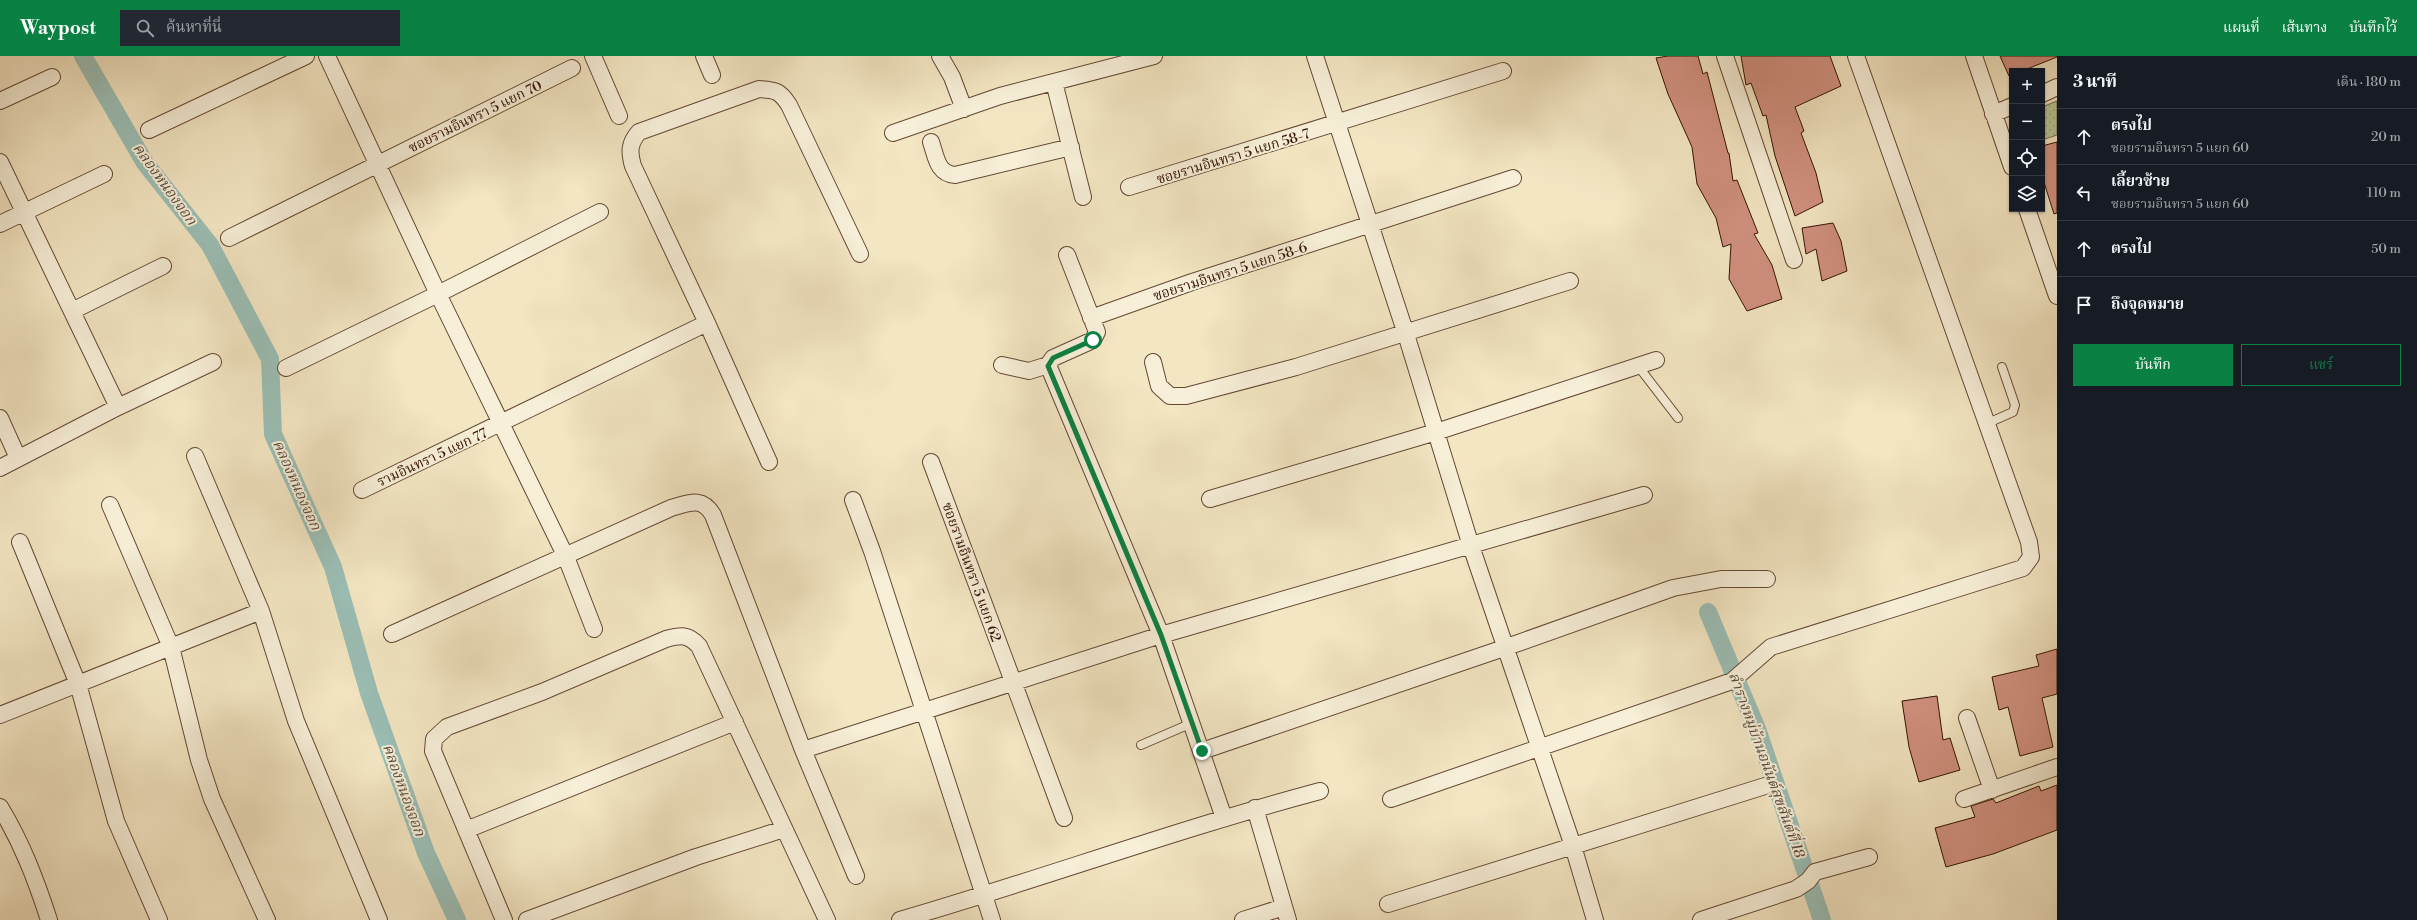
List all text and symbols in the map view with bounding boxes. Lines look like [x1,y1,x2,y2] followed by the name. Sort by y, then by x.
[120,10,400,46] search box
[20,16,96,40] text: Waypost
[134,17,156,39] icon: search
[166,18,222,37] text: ค้นหาที่นี่
[2223,19,2260,37] text: แผนที่
[2282,19,2327,37] text: เส้นทาง
[2349,19,2397,37] text: บันทึกไว้
[2009,68,2045,212] map controls
[2009,68,2045,104] button: +
[2073,71,2117,93] text: 3 นาที
[2336,74,2401,90] text: เดิน · 180 m
[406,77,545,157] street label: ซอยรามอินทรา 5 แยก 70
[2009,104,2045,140] button: −
[2111,116,2152,135] text: ตรงไป
[1154,125,1312,189] street label: ซอยรามอินทรา 5 แยก 58-7
[2073,126,2095,148] icon: ahead
[2371,129,2401,145] text: 20 m
[128,140,201,230] water label: คลองหนองจอก
[2009,140,2045,176] button: locate
[2111,140,2249,156] text: ซอยรามอินทรา 5 แยก 60
[2111,172,2170,191] text: เลี้ยวซ้าย
[2009,176,2045,212] button: layers
[2073,182,2095,204] icon: left
[2367,185,2401,201] text: 110 m
[2111,196,2249,212] text: ซอยรามอินทรา 5 แยก 60
[1151,238,1310,305] street label: ซอยรามอินทรา 5 แยก 58-6
[2073,238,2095,260] icon: ahead
[2111,239,2152,258] text: ตรงไป
[2371,241,2401,257] text: 50 m
[2073,294,2095,316] icon: arrive
[2111,295,2184,314] text: ถึงจุดหมาย
[1084,331,1102,349] route start
[2073,344,2233,386] button: บันทึก
[2241,344,2401,386] button: แชร์
[374,424,491,491] street label: รามอินทรา 5 แยก 77
[268,437,325,534] water label: คลองหนองจอก
[937,500,1005,645] street label: ซอยรามอินทรา 5 แยก 62
[1724,669,1811,861] water label: ลำรางหมู่บ้านอนันต์สุขสันต์ที่ 18
[378,741,429,840] water label: คลองหนองจอก
[1193,742,1211,760] route end

